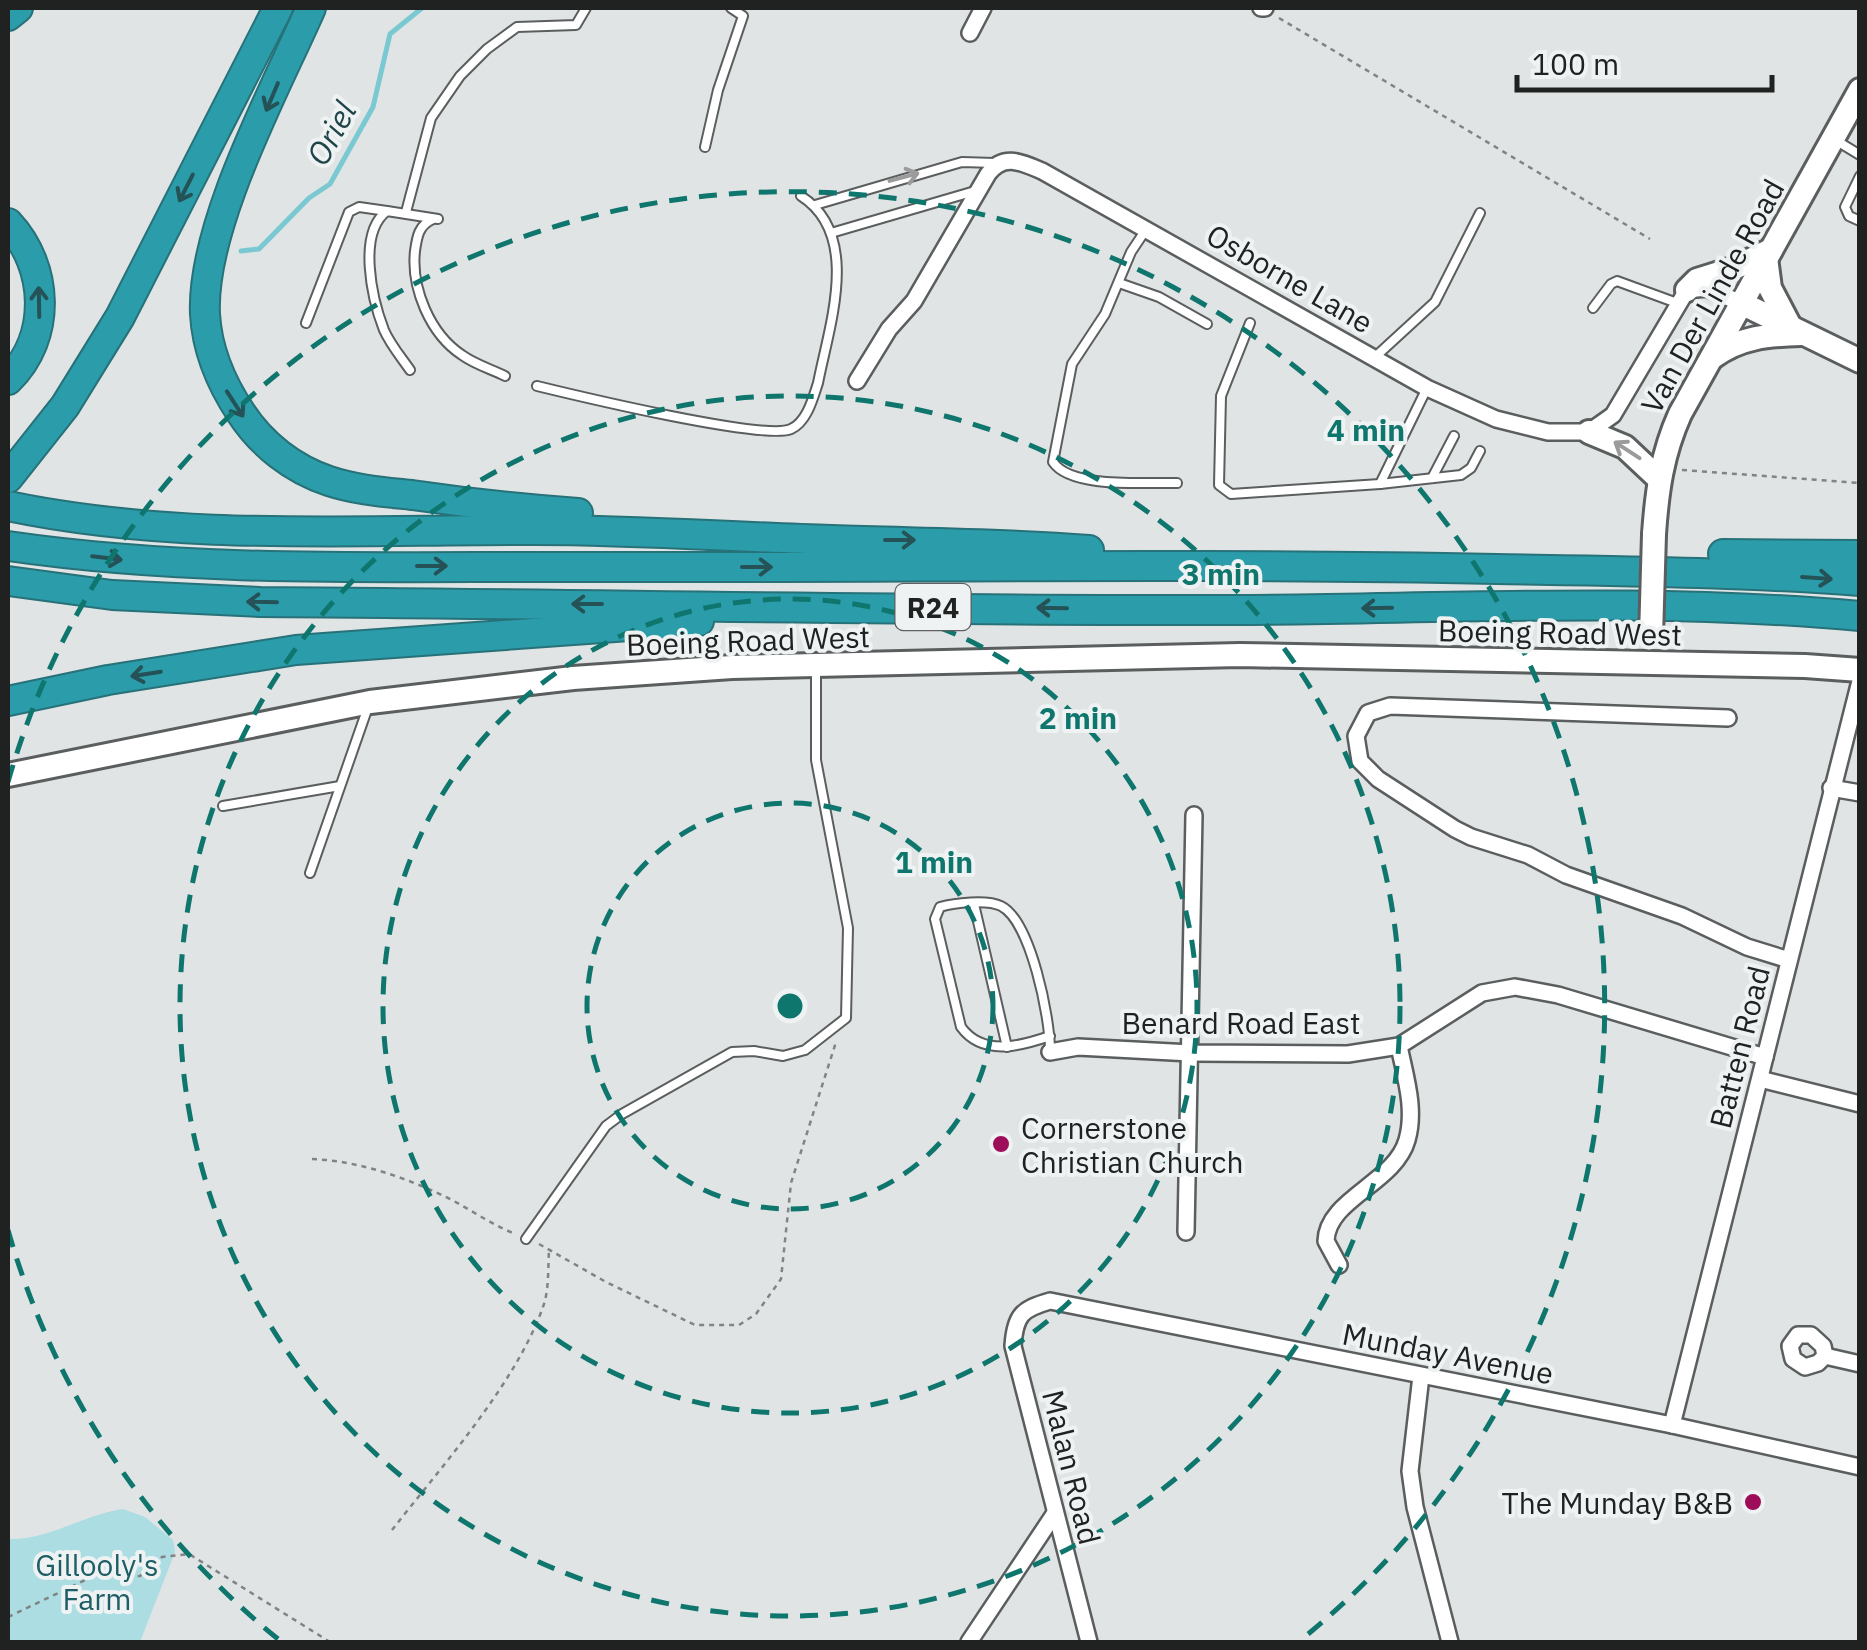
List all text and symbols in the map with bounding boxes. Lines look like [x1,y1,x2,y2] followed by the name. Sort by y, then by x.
[1517,30,1772,92] scale bar
[1532,44,1619,83] text: 100 m
[262,81,280,112] one-way arrow
[296,93,366,172] water label: Oriel
[888,167,920,186] one-way arrow
[176,172,195,202] one-way arrow
[1632,172,1792,420] street label: Van Der Linde Road
[1200,215,1380,341] street label: Osborne Lane
[30,286,48,319] one-way arrow
[224,389,245,417] one-way arrow
[1327,410,1405,449] text: 4 min
[1613,440,1641,461] one-way arrow
[884,530,916,550] one-way arrow
[90,550,123,568] one-way arrow
[1182,554,1260,593] text: 3 min
[414,556,447,576] one-way arrow
[740,558,772,576] one-way arrow
[1800,568,1832,587] one-way arrow
[896,584,970,630] road number: R24
[247,592,280,612] one-way arrow
[572,594,604,614] one-way arrow
[1037,598,1070,618] one-way arrow
[1362,598,1394,618] one-way arrow
[1438,610,1682,654] street label: Boeing Road West
[625,616,871,664] street label: Boeing Road West
[130,665,162,684] one-way arrow
[1039,698,1117,737] text: 2 min
[895,842,973,881] text: 1 min
[1700,962,1778,1132] street label: Batten Road
[772,988,808,1024] centre of rings
[1122,1003,1360,1042] street label: Benard Road East
[1021,1108,1243,1181] place label: Cornerstone Christian Church
[990,1133,1012,1155] marker: Cornerstone Christian Church
[1339,1313,1557,1393] street label: Munday Avenue
[1034,1386,1110,1548] street label: Malan Road
[1501,1483,1733,1522] place label: The Munday B&B
[1742,1491,1764,1513] marker: The Munday B&B
[35,1545,159,1618] park label: Gillooly's Farm

